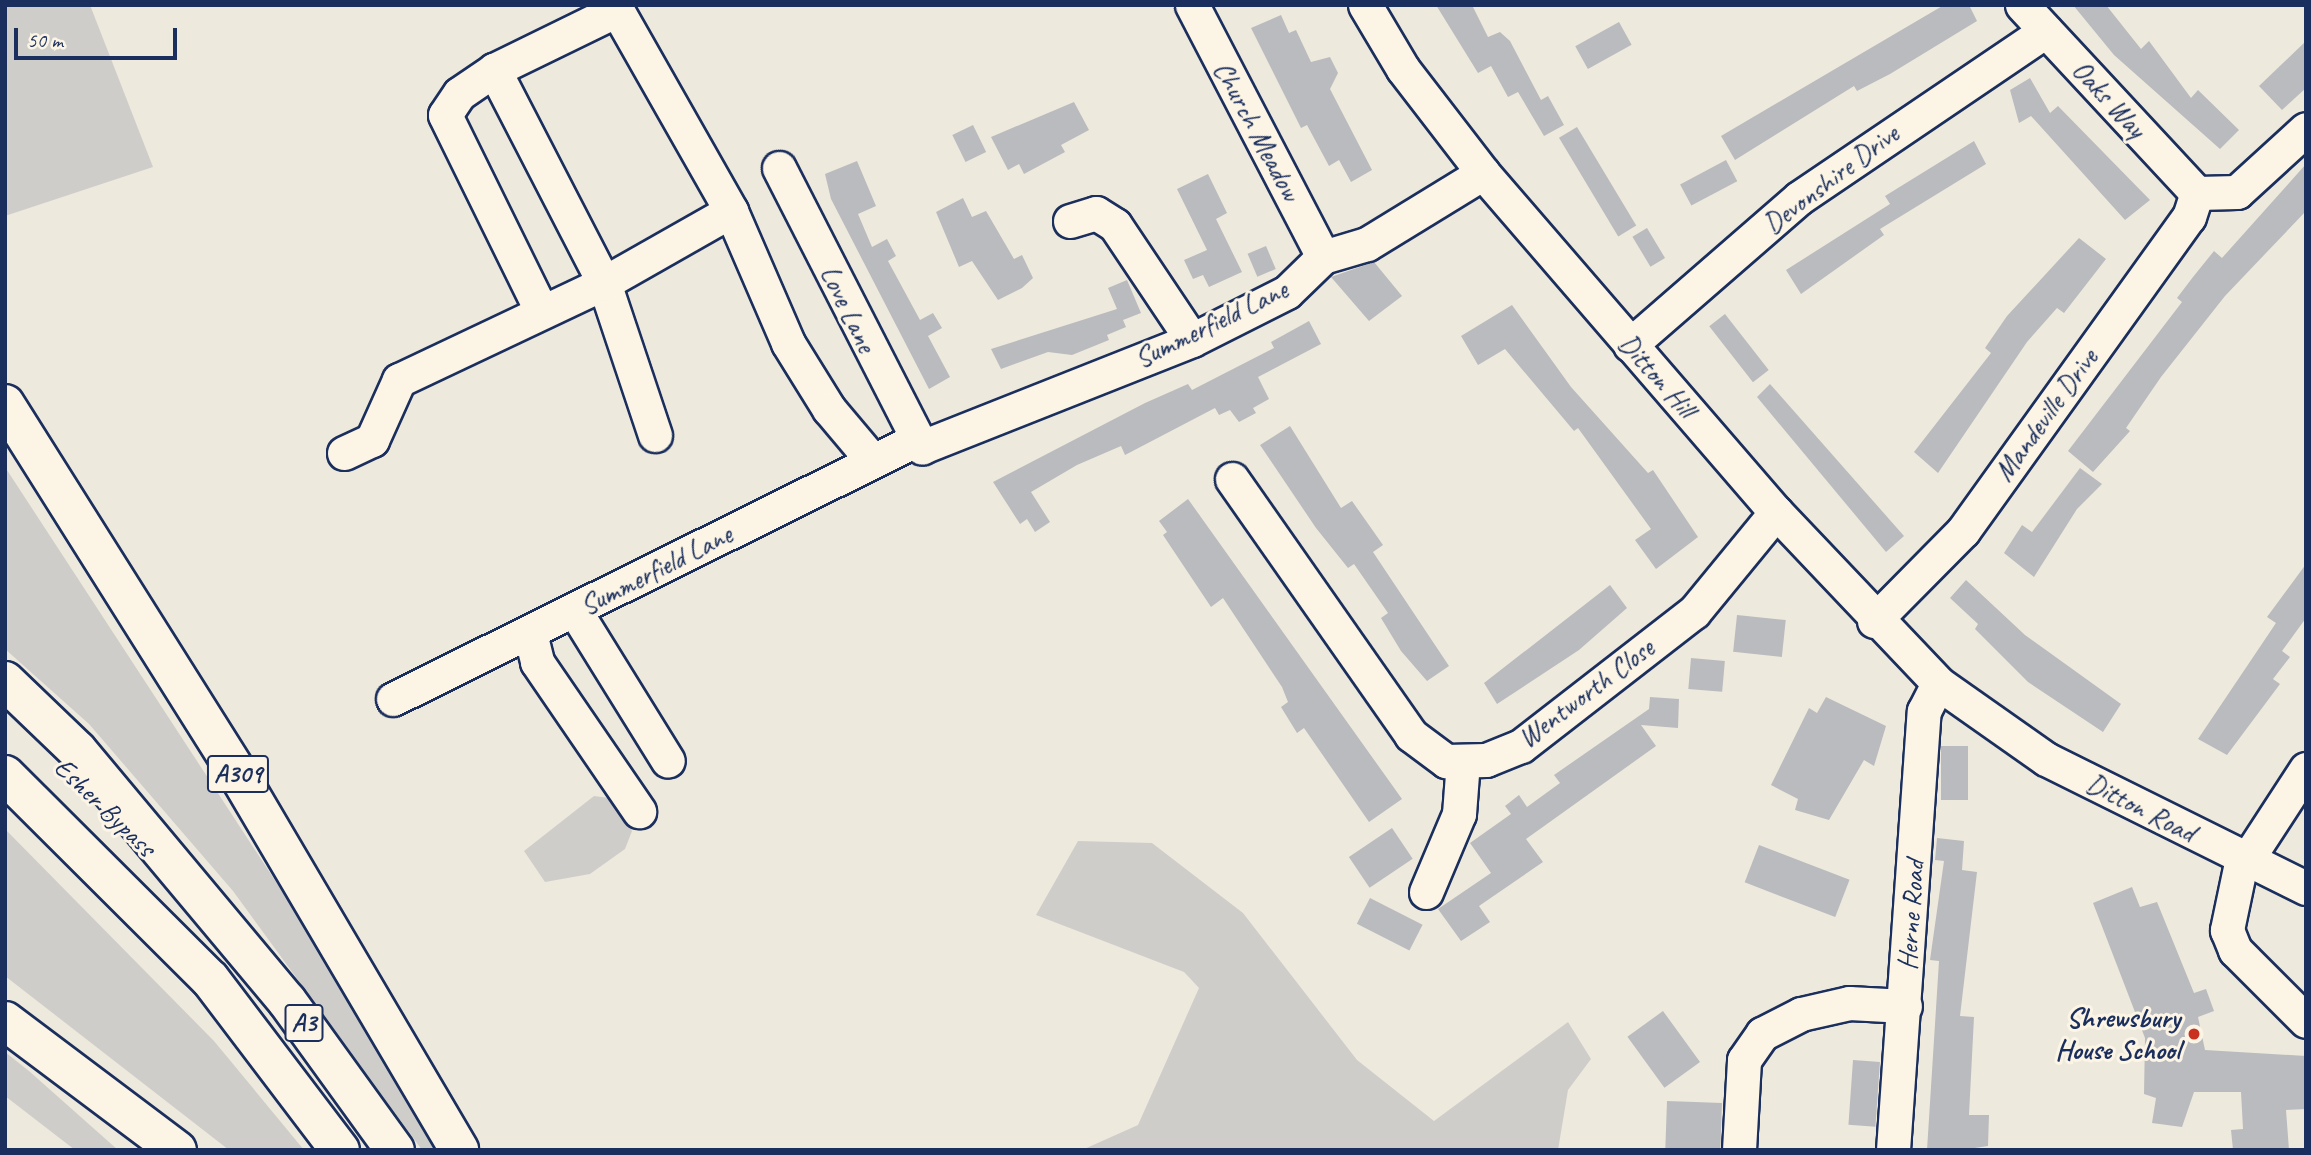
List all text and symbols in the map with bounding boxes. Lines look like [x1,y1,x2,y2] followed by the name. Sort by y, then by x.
[18,14,180,58] scale bar
[27,27,63,53] text: 50 m
[2065,53,2153,145] street label: Oaks Way
[1206,56,1308,206] street label: Church Meadow
[1756,117,1906,241] street label: Devonshire Drive
[813,260,883,358] street label: Love Lane
[1129,273,1293,375] street label: Summerfield Lane
[1611,327,1703,425] street label: Ditton Hill
[1987,342,2105,488] street label: Mandeville Drive
[575,517,737,623] street label: Summerfield Lane
[1512,631,1660,755] street label: Wentworth Close
[47,750,163,864] street label: Esher Bypass
[206,752,270,796] road number: A309
[2081,767,2201,849] street label: Ditton Road
[1890,859,1932,971] street label: Herne Road
[283,1000,325,1046] road number: A3
[2056,1001,2180,1067] place label: Shrewsbury House School
[2186,1026,2202,1042] marker: Shrewsbury House School

